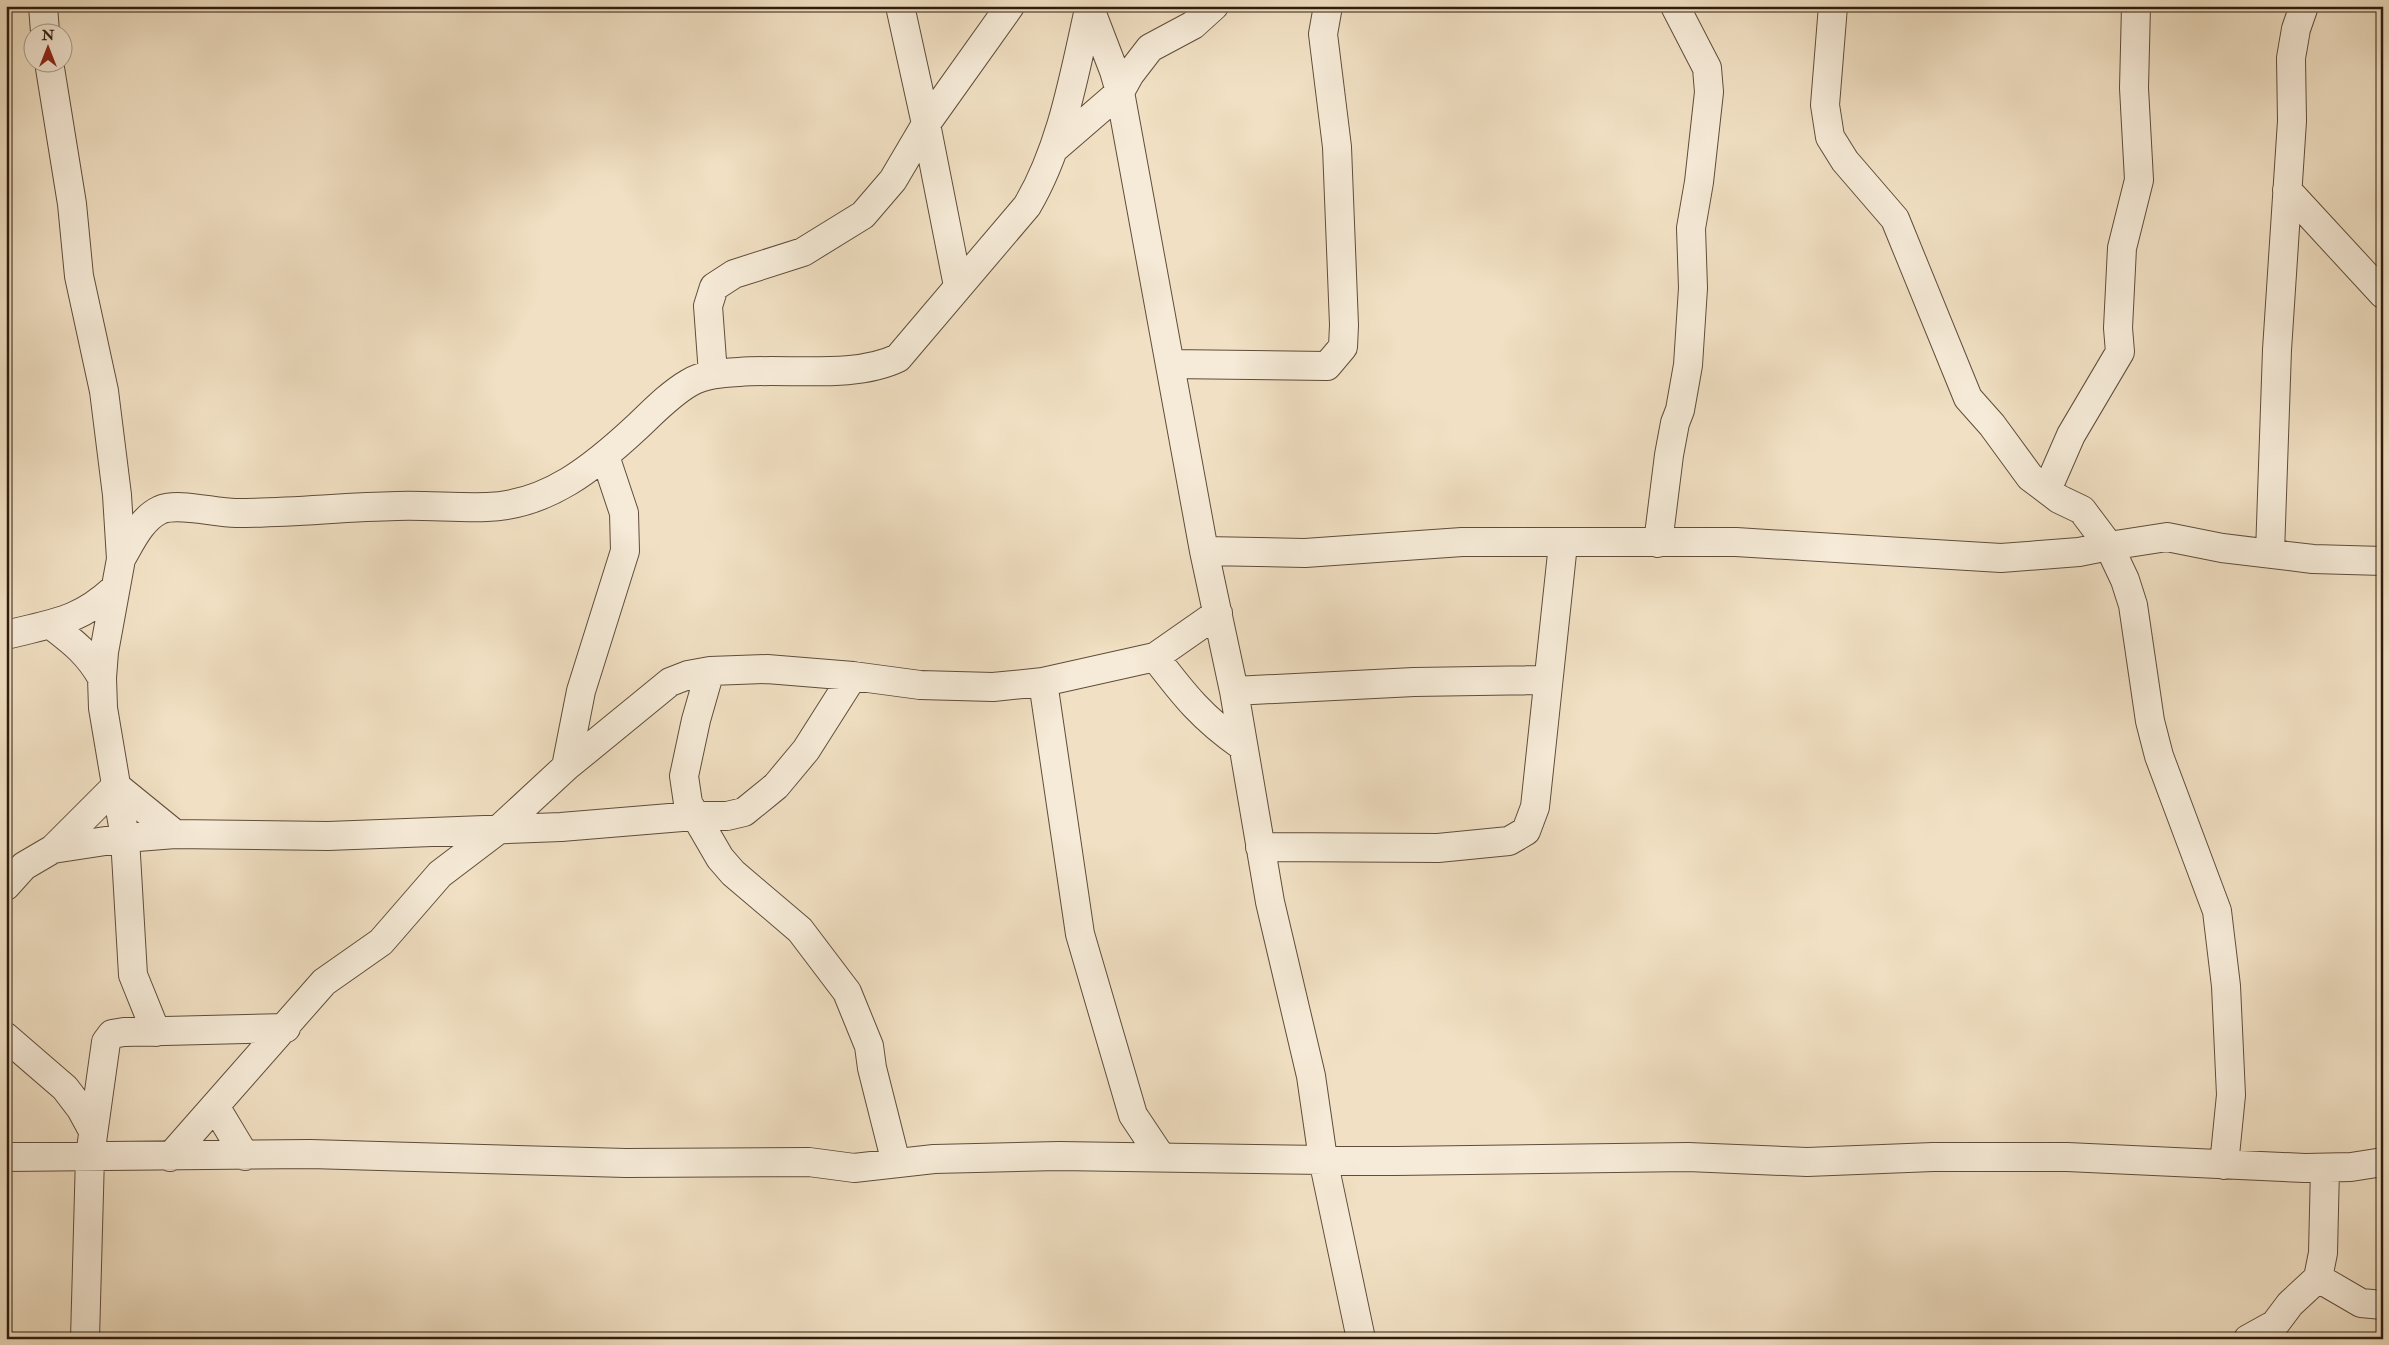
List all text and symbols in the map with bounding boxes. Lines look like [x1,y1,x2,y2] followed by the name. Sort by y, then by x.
[22,22,72,72] north arrow
[41,27,55,44] text: N

